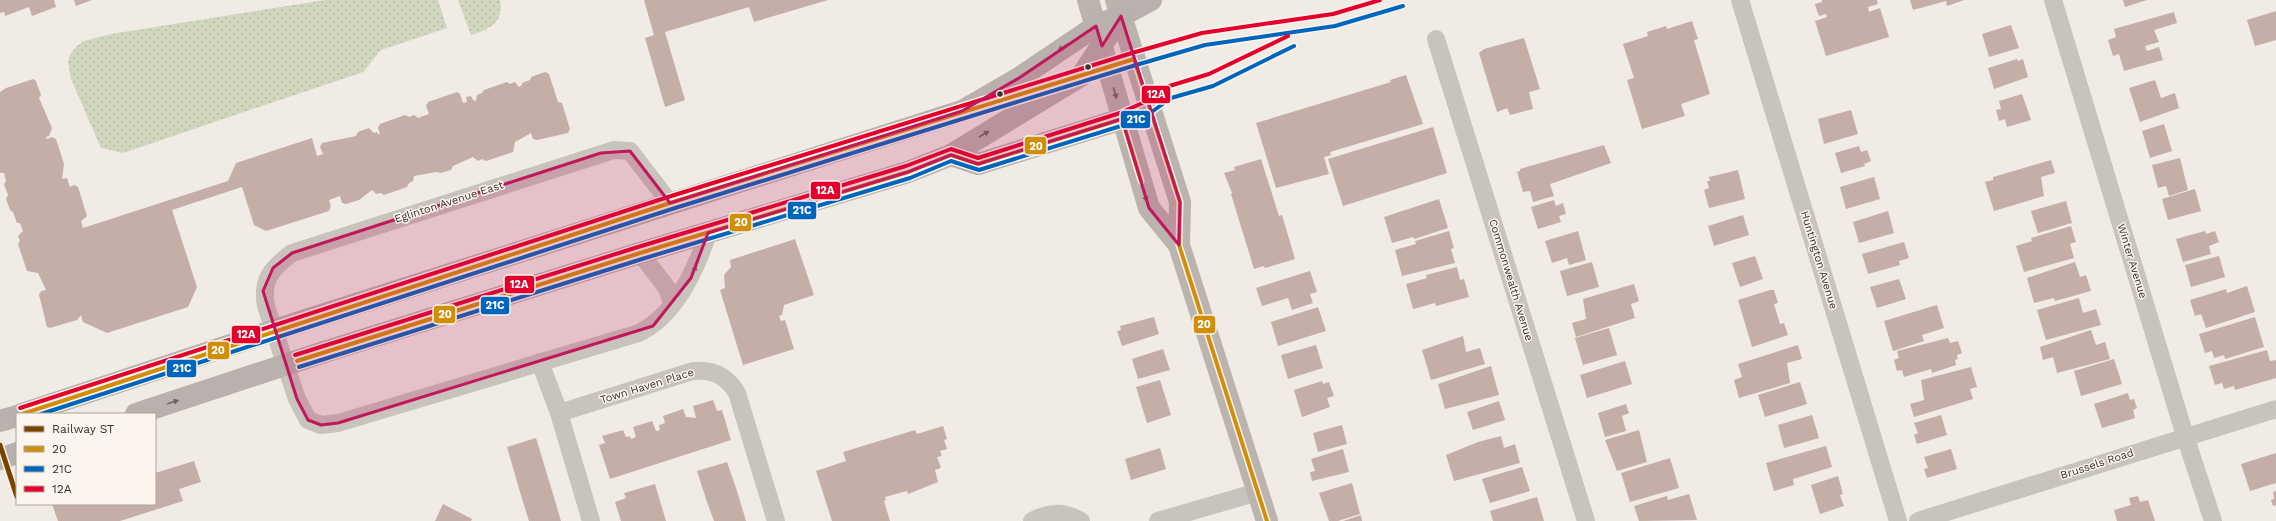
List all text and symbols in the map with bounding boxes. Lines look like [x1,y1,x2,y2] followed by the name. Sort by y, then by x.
[1058,43,1068,51] one-way arrow
[1083,62,1093,72] unlabelled marker
[1141,85,1171,104] line badge: 12A
[1112,87,1118,99] one-way arrow
[1147,88,1166,101] text: 12A
[995,89,1005,99] unlabelled marker
[1120,110,1151,129] line badge: 21C
[1127,113,1146,126] text: 21C
[978,131,990,138] one-way arrow
[1024,136,1047,155] line badge: 20
[1029,140,1043,153] text: 20
[393,178,505,226] street label: Eglinton Avenue East
[810,181,841,200] line badge: 12A
[816,184,835,197] text: 12A
[1143,191,1149,203] one-way arrow
[787,201,817,220] line badge: 21C
[793,204,812,217] text: 21C
[1798,209,1840,311] street label: Huntington Avenue
[729,213,752,232] line badge: 20
[734,216,748,229] text: 20
[1486,217,1536,343] street label: Commonwealth Avenue
[2114,222,2150,300] street label: Winter Avenue
[691,266,697,277] one-way arrow
[504,275,535,294] line badge: 12A
[510,278,529,291] text: 12A
[480,296,510,315] line badge: 21C
[486,299,505,312] text: 21C
[433,305,456,324] line badge: 20
[438,308,452,321] text: 20
[1193,315,1216,334] line badge: 20
[1197,318,1211,331] text: 20
[231,325,261,344] line badge: 12A
[237,328,256,341] text: 12A
[207,341,230,360] line badge: 20
[211,344,225,357] text: 20
[166,359,197,378] line badge: 21C
[173,362,192,375] text: 21C
[599,366,695,406] street label: Town Haven Place
[167,399,179,405] one-way arrow
[16,413,156,505] legend
[52,422,114,436] text: Railway ST
[52,442,66,456] text: 20
[2059,446,2135,482] street label: Brussels Road
[52,462,72,476] text: 21C
[52,482,72,496] text: 12A

